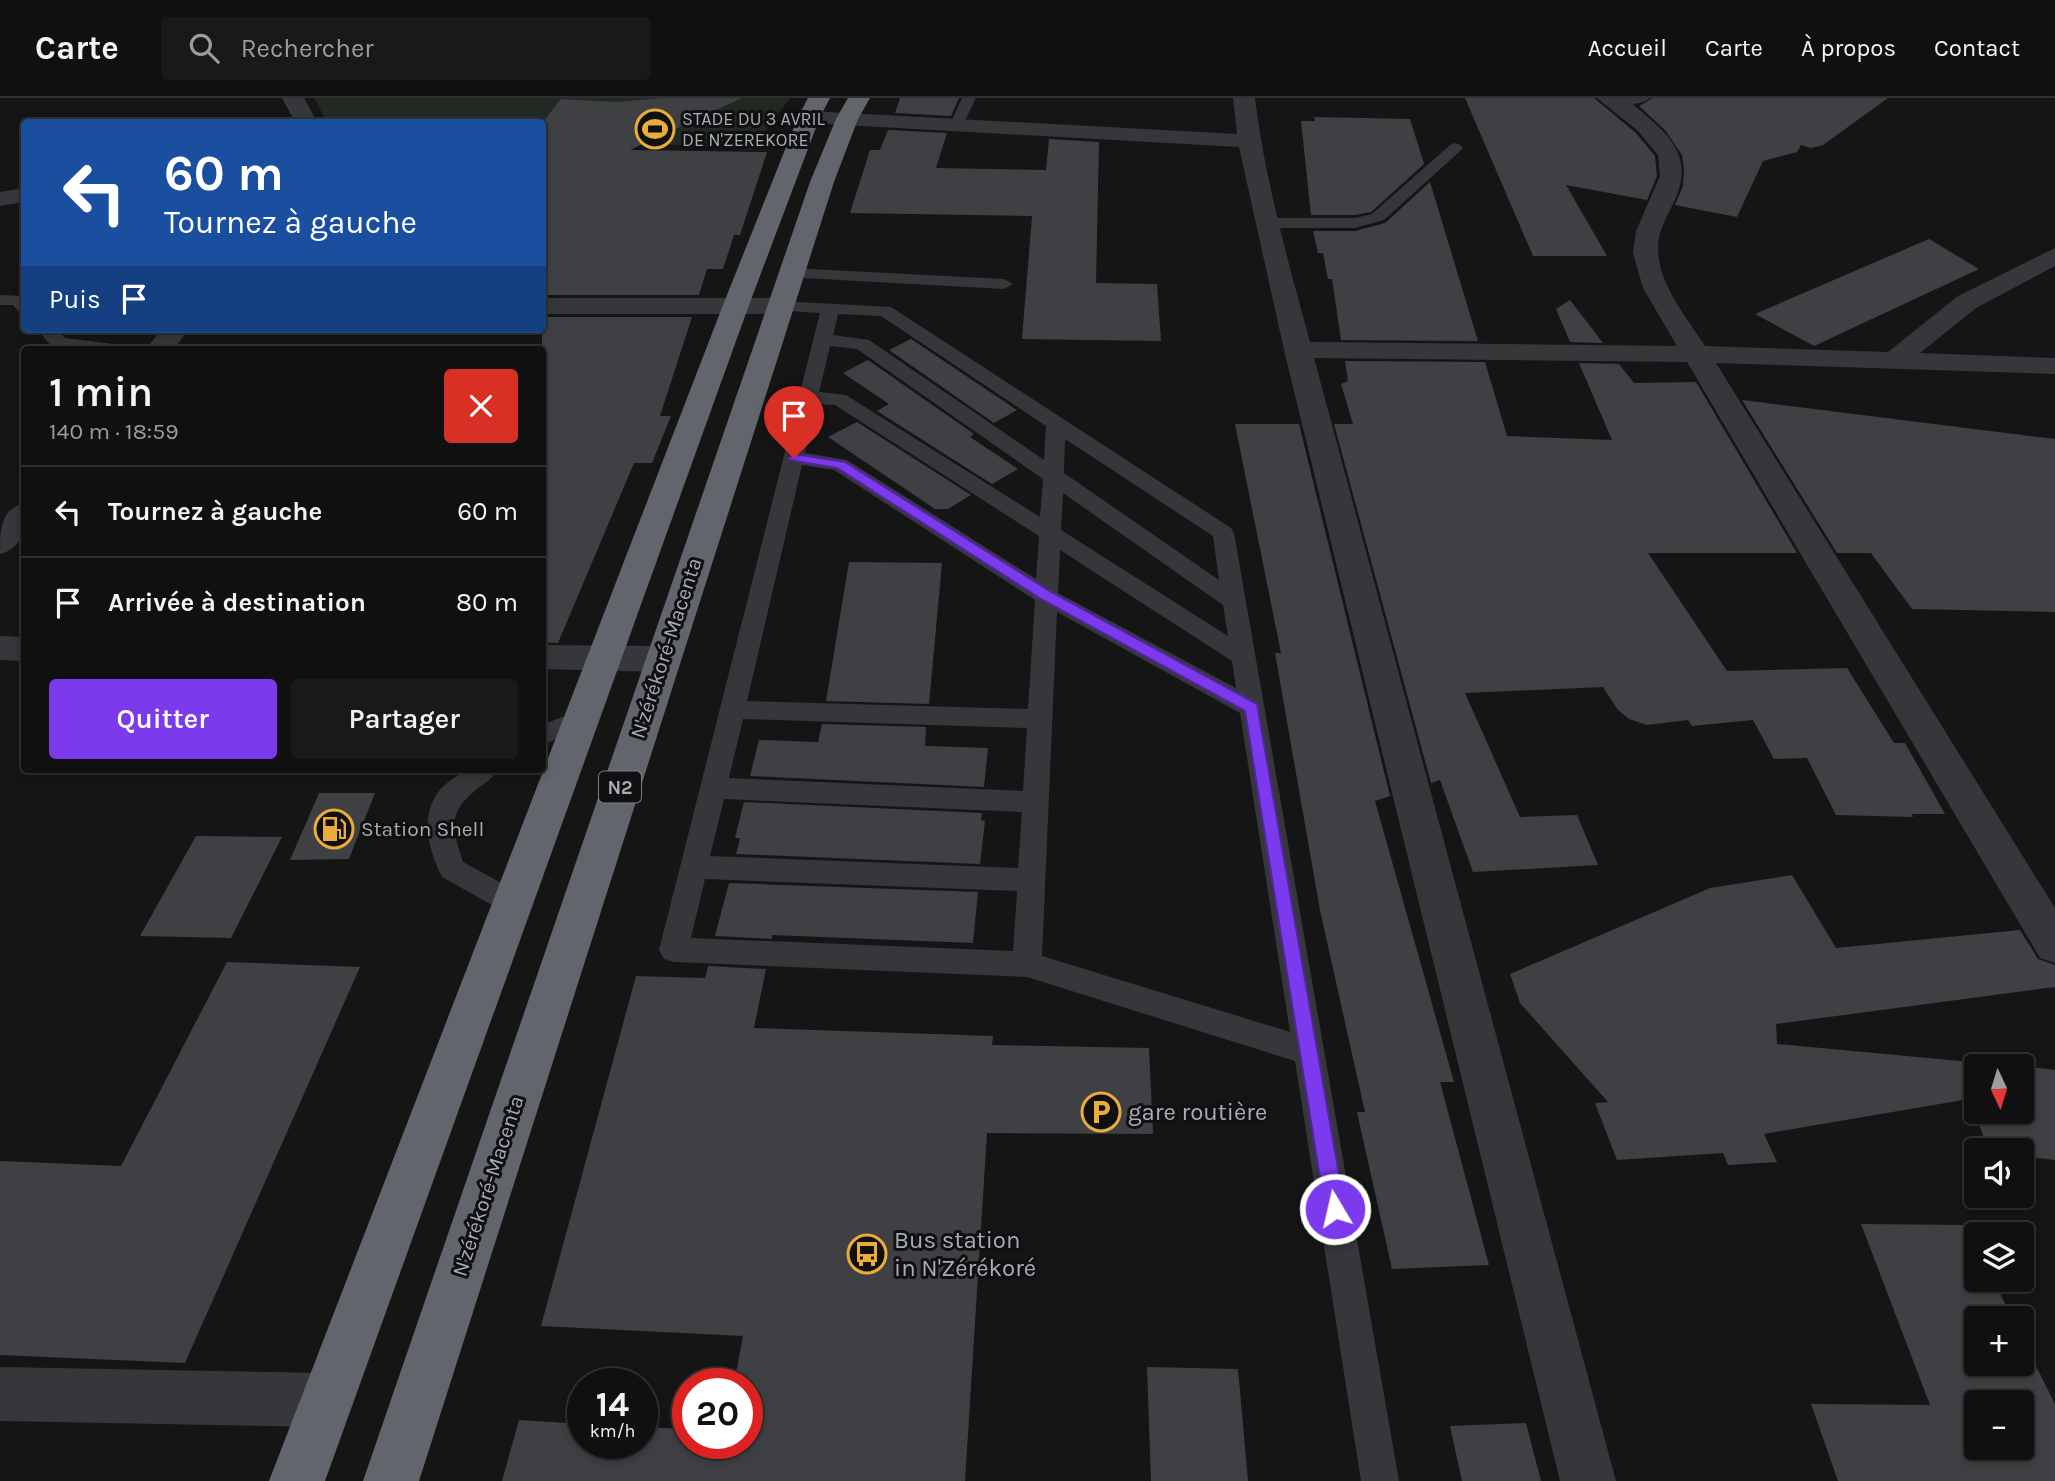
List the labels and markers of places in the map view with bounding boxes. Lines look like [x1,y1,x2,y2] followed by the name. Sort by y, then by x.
[634,108,676,150] sports icon: STADE DU 3 AVRIL DE N'ZEREKORE
[682,108,826,151] place label: STADE DU 3 AVRIL DE N'ZEREKORE
[764,386,824,458] pin
[313,808,355,850] fuel station icon: Station Shell
[361,817,484,841] place label: Station Shell
[1080,1091,1122,1133] parking icon: gare routière
[1128,1098,1267,1126] place label: gare routière
[894,1226,1036,1282] place label: Bus station in N'Zérékoré
[846,1233,888,1275] bus stop icon: Bus station in N'Zérékoré

